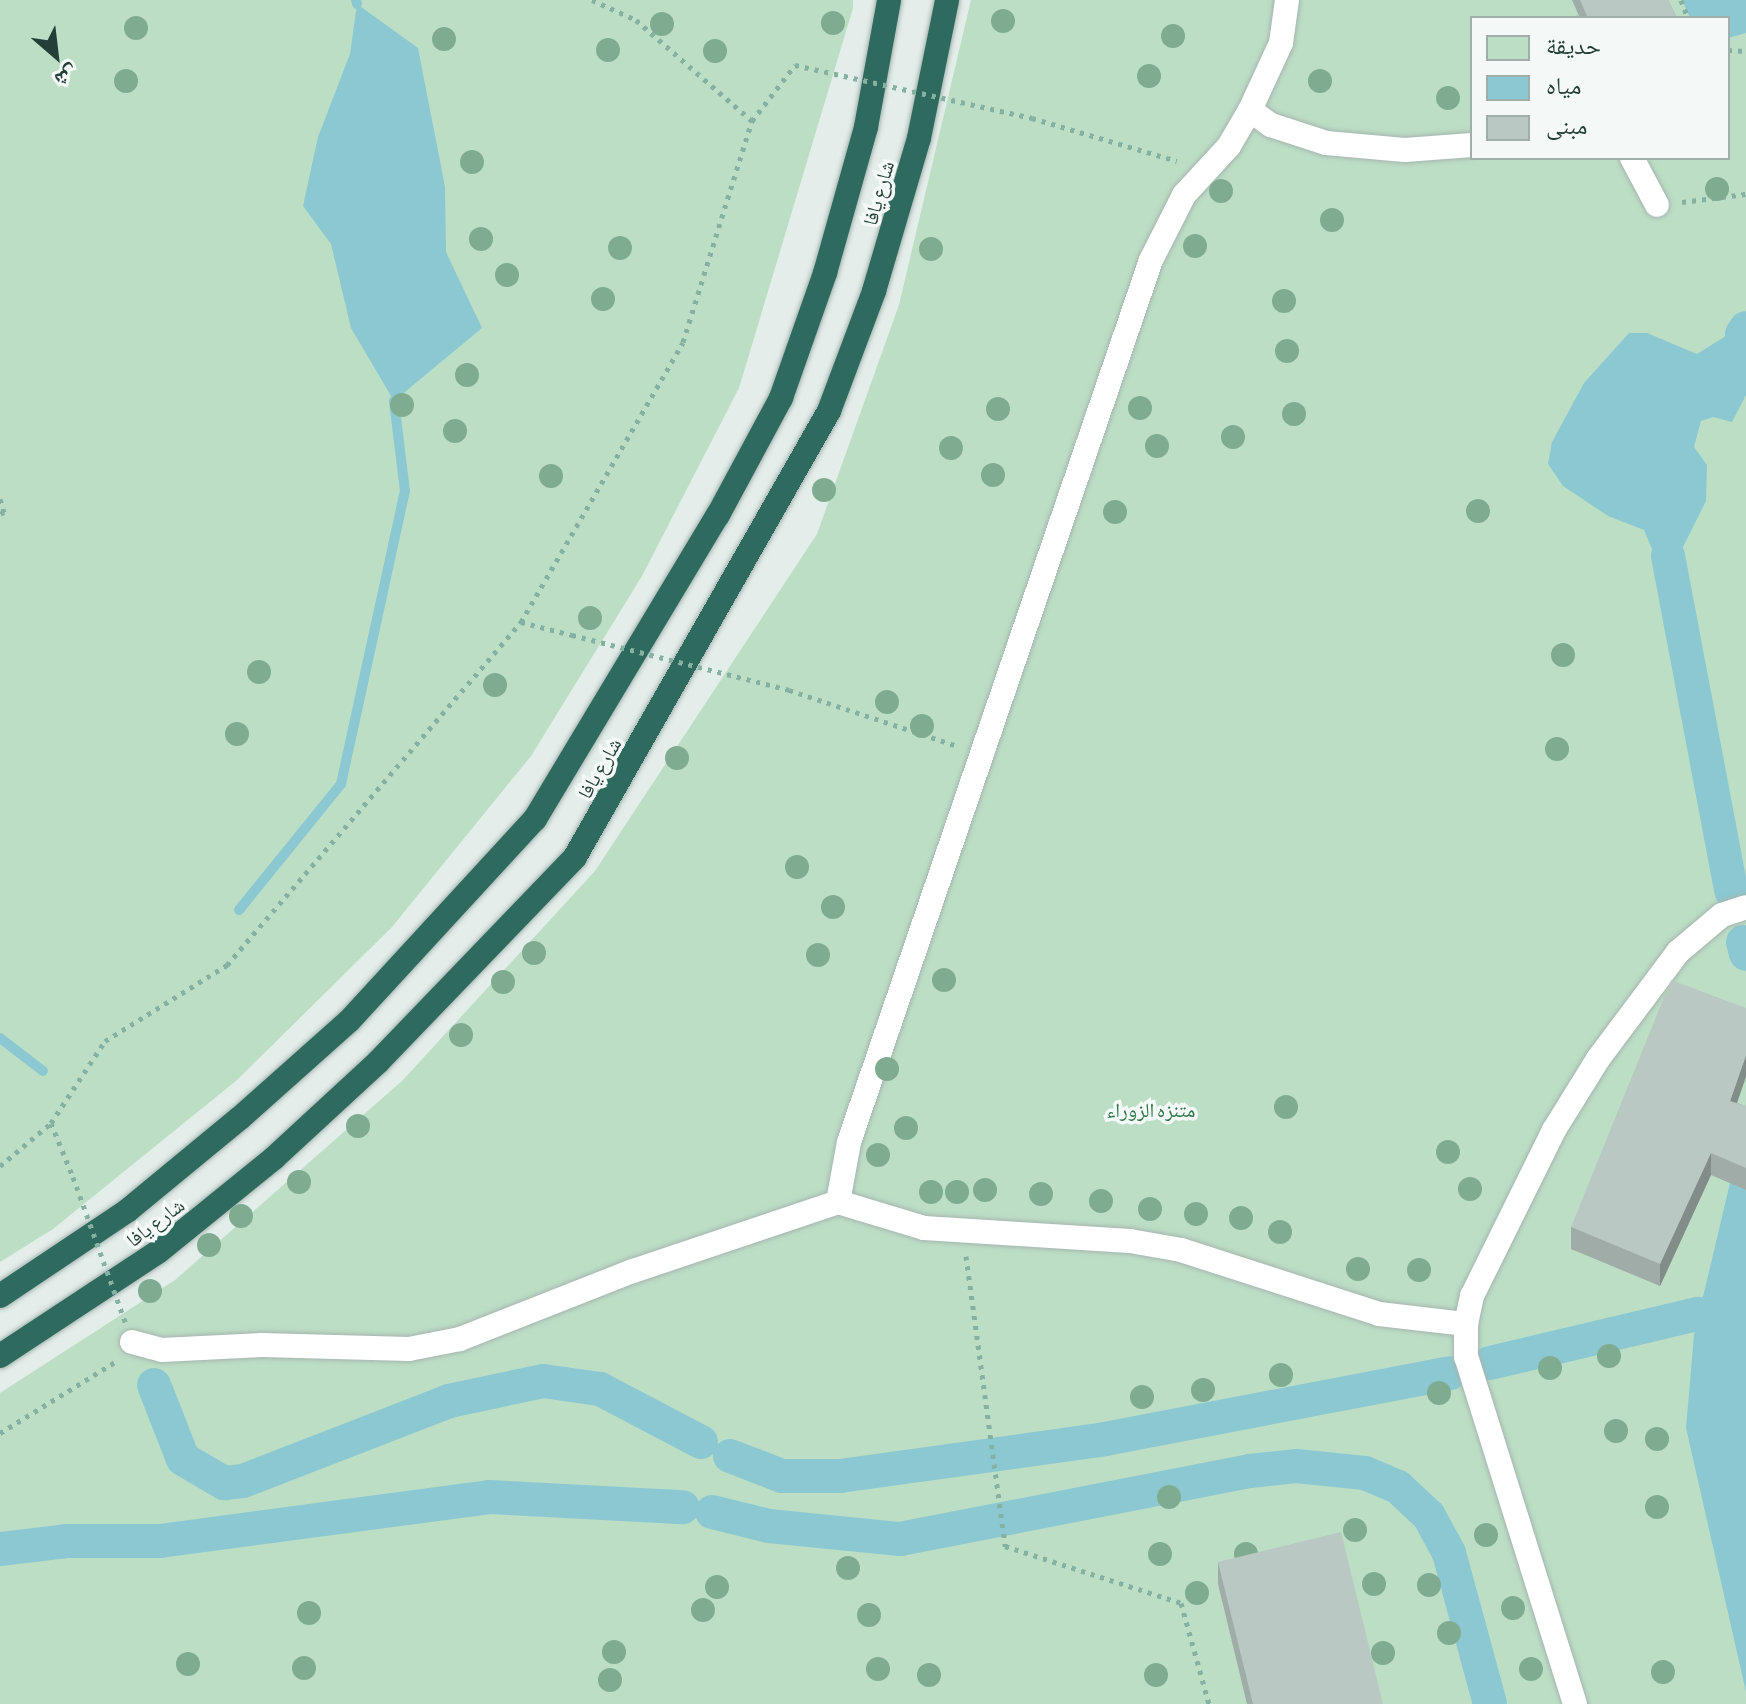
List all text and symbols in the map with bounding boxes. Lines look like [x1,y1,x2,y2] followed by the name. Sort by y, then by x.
[16,16,96,96] north arrow
[1470,16,1730,160] legend
[1546,32,1601,59] text: حديقة
[51,60,84,94] text: ش
[1546,72,1581,99] text: مياه
[1546,112,1587,139] text: مبنى
[857,158,899,228] street label: شارع يافا
[572,733,626,803] street label: شارع يافا
[1107,1097,1195,1121] park label: متنزه الزوراء
[121,1193,189,1251] street label: شارع يافا

